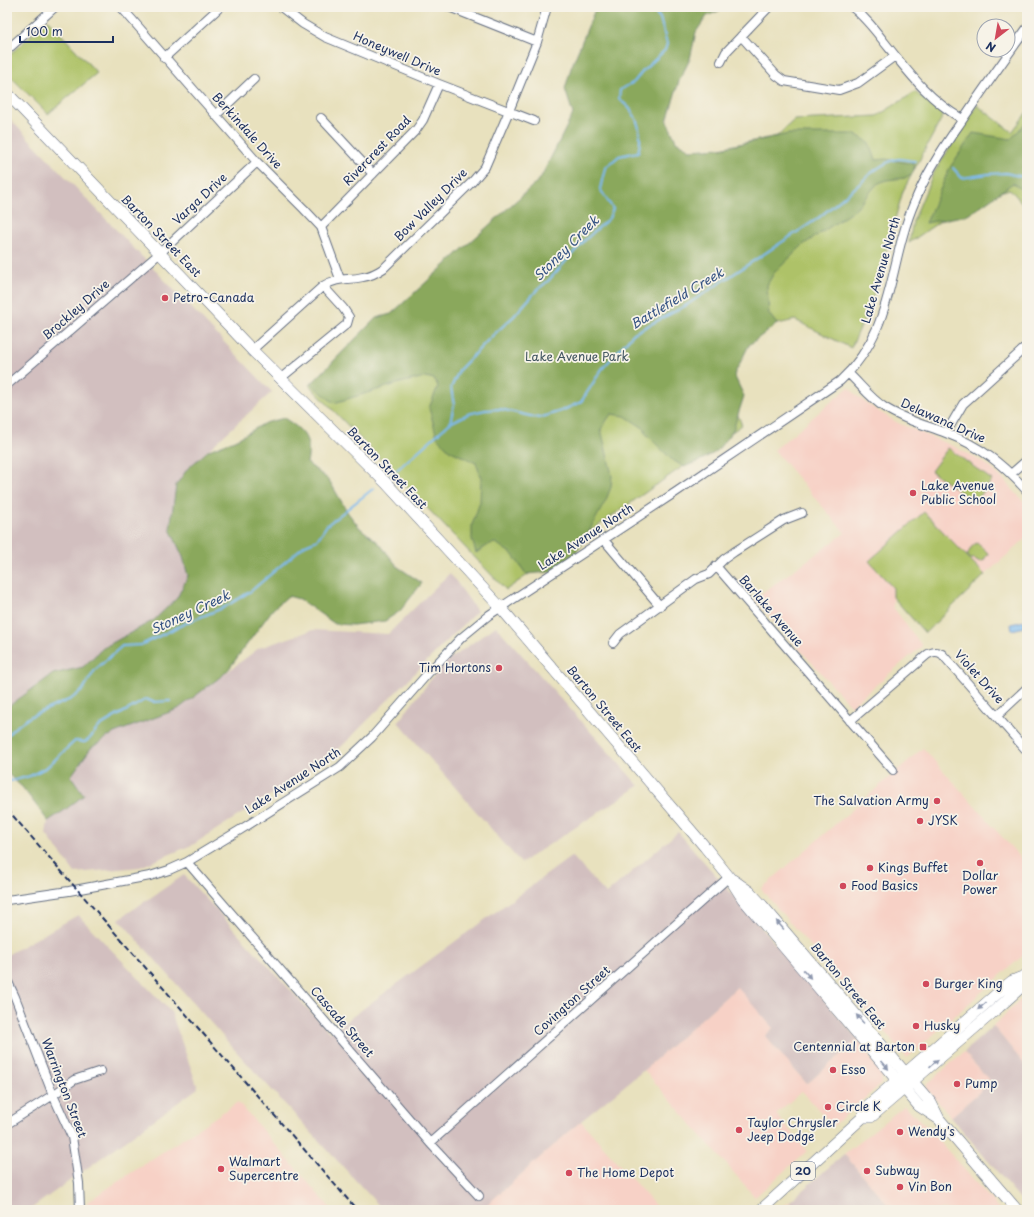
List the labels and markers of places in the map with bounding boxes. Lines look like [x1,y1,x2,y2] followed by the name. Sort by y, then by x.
[173,288,255,306] place label: Petro-Canada
[160,293,170,303] marker: Petro-Canada
[921,476,996,508] place label: Lake Avenue Public School
[908,488,918,498] marker: Lake Avenue Public School
[419,658,492,676] place label: Tim Hortons
[494,663,504,673] marker: Tim Hortons
[813,791,929,809] place label: The Salvation Army
[932,796,942,806] marker: The Salvation Army
[928,811,958,829] place label: JYSK
[915,816,925,826] marker: JYSK
[878,858,948,876] place label: Kings Buffet
[975,858,985,868] marker: Dollar Power
[865,863,875,873] marker: Kings Buffet
[962,866,999,898] place label: Dollar Power
[851,876,918,894] place label: Food Basics
[838,881,848,891] marker: Food Basics
[934,974,1003,992] place label: Burger King
[921,979,931,989] marker: Burger King
[924,1016,960,1034] place label: Husky
[911,1021,921,1031] marker: Husky
[793,1037,915,1055] place label: Centennial at Barton
[918,1042,928,1052] marker: Centennial at Barton
[841,1060,866,1078] place label: Esso
[828,1065,838,1075] marker: Esso
[965,1074,998,1092] place label: Pump
[952,1079,962,1089] marker: Pump
[836,1097,881,1115] place label: Circle K
[823,1102,833,1112] marker: Circle K
[747,1113,838,1145] place label: Taylor Chrysler Jeep Dodge
[908,1122,955,1140] place label: Wendy's
[734,1125,744,1135] marker: Taylor Chrysler Jeep Dodge
[895,1127,905,1137] marker: Wendy's
[229,1152,299,1184] place label: Walmart Supercentre
[875,1161,920,1179] place label: Subway
[577,1163,674,1181] place label: The Home Depot
[216,1164,226,1174] marker: Walmart Supercentre
[862,1166,872,1176] marker: Subway
[564,1168,574,1178] marker: The Home Depot
[908,1177,952,1195] place label: Vin Bon
[895,1182,905,1192] marker: Vin Bon

